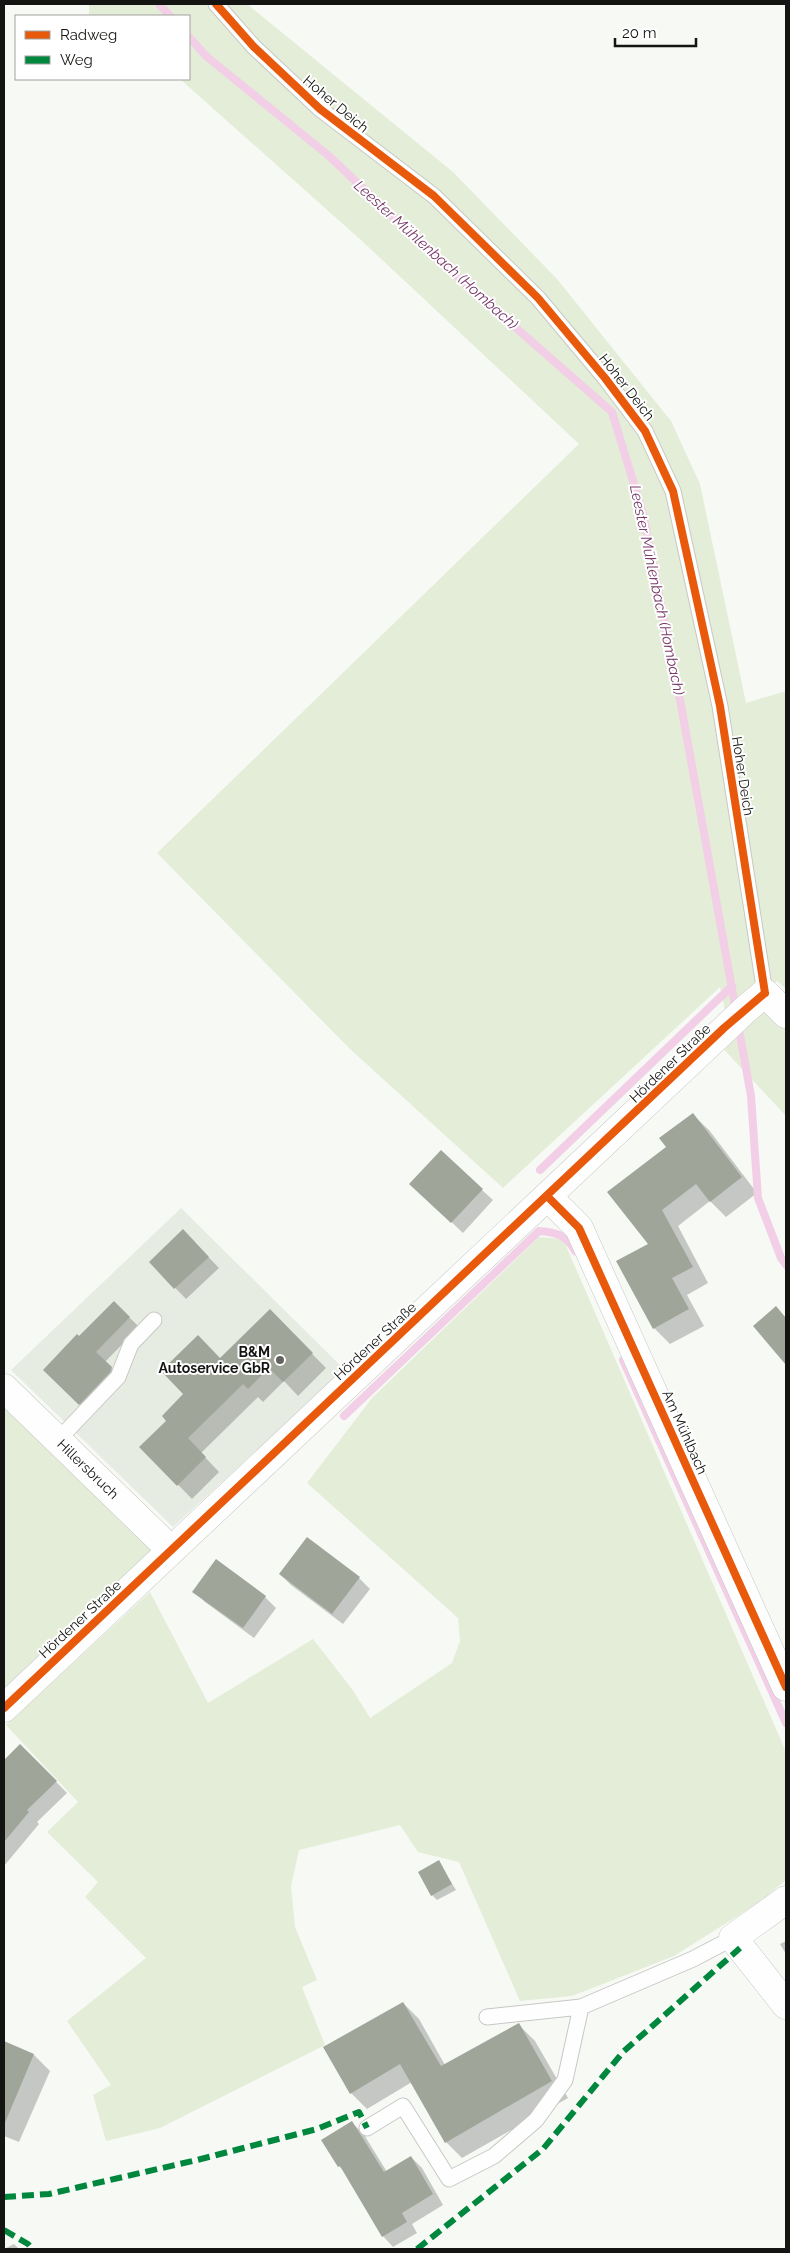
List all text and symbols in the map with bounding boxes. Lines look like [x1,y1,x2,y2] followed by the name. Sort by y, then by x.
[15,15,190,80] legend
[615,15,696,47] scale bar
[622,24,657,42] text: 20 m
[60,26,117,44] text: Radweg
[60,51,93,69] text: Weg
[300,72,372,136] street label: Hoher Deich
[350,177,522,333] water label: Leester Mühlenbach (Hombach)
[596,350,658,424] street label: Hoher Deich
[626,483,688,697] water label: Leester Mühlenbach (Hombach)
[729,735,757,817] street label: Hoher Deich
[626,1020,714,1106] street label: Hördener Straße
[331,1299,419,1383] street label: Hördener Straße
[159,1344,271,1376] place label: B&M Autoservice GbR
[274,1354,286,1366] marker: B&M Autoservice GbR
[659,1387,711,1477] street label: Am Mühlbach
[54,1436,122,1502] street label: Hillersbruch
[36,1577,124,1661] street label: Hördener Straße

